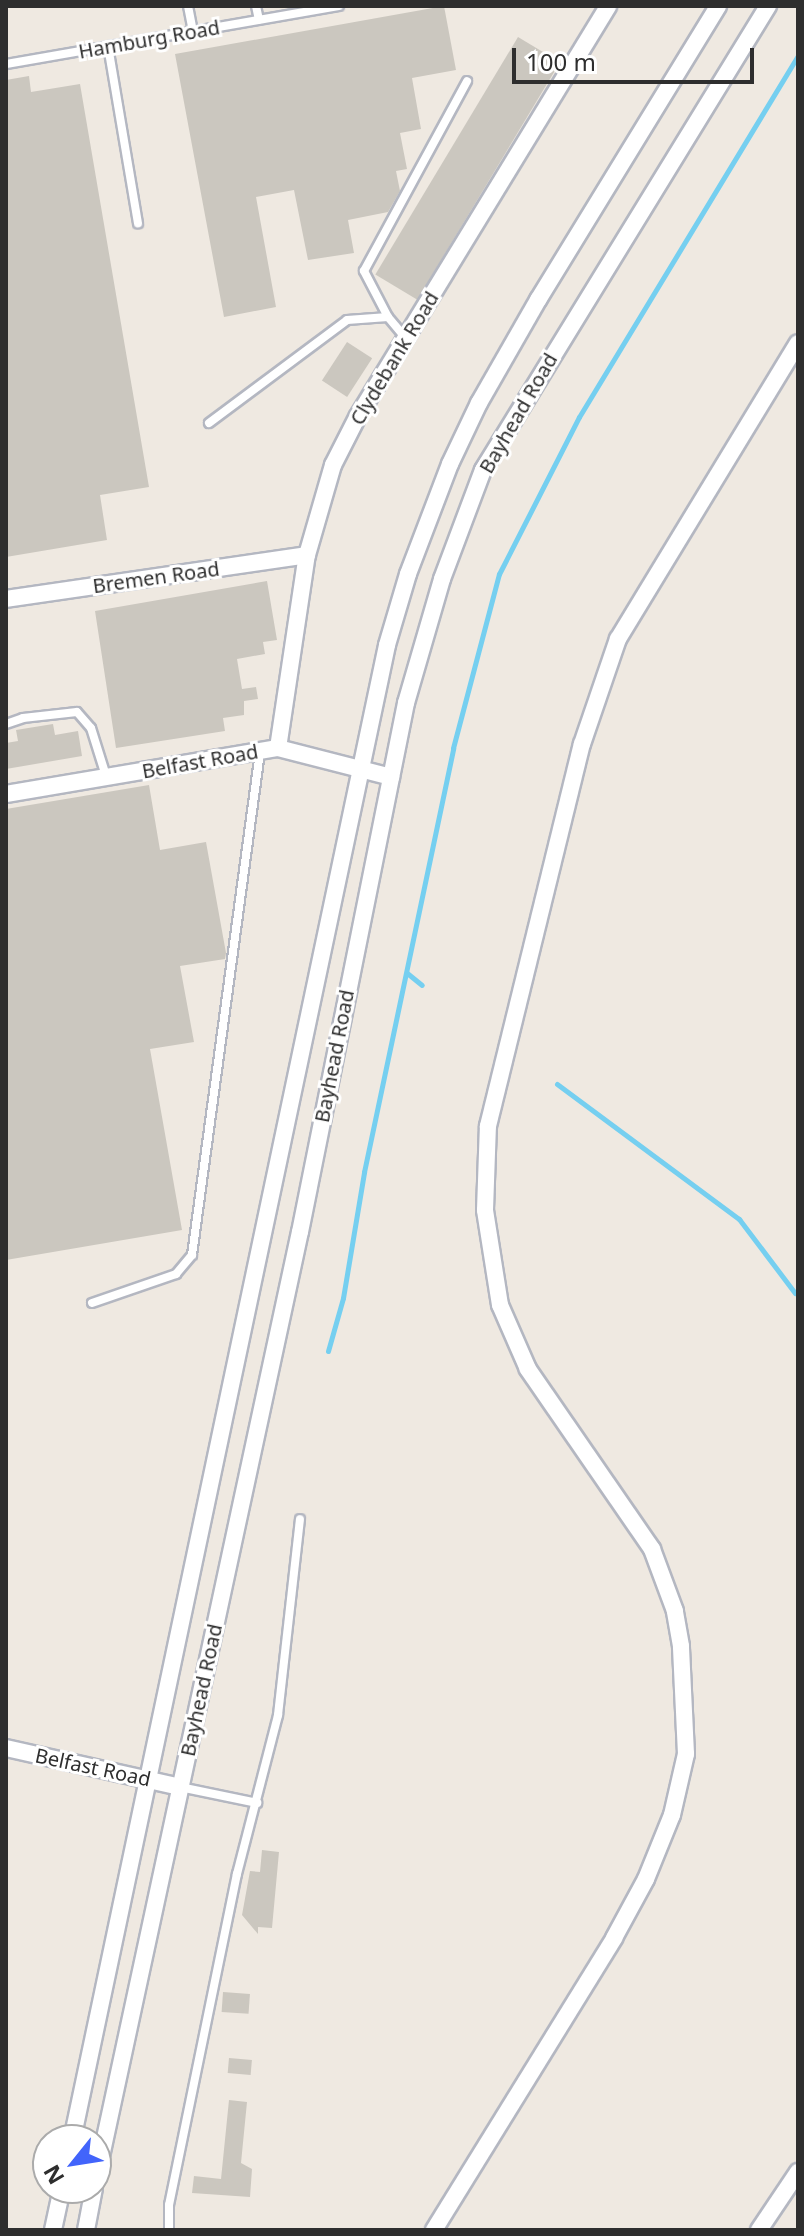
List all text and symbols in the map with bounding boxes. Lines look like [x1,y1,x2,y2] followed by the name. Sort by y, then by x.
[76,15,222,63] street label: Hamburg Road
[516,32,758,82] scale bar
[526,45,596,78] text: 100 m
[345,287,443,429] street label: Clydebank Road
[474,349,562,477] street label: Bayhead Road
[91,556,221,598] street label: Bremen Road
[140,739,260,783] street label: Belfast Road
[309,988,359,1124] street label: Bayhead Road
[175,1622,227,1758] street label: Bayhead Road
[33,1743,153,1791] street label: Belfast Road
[32,2124,112,2204] north arrow
[35,2160,70,2190] text: N

